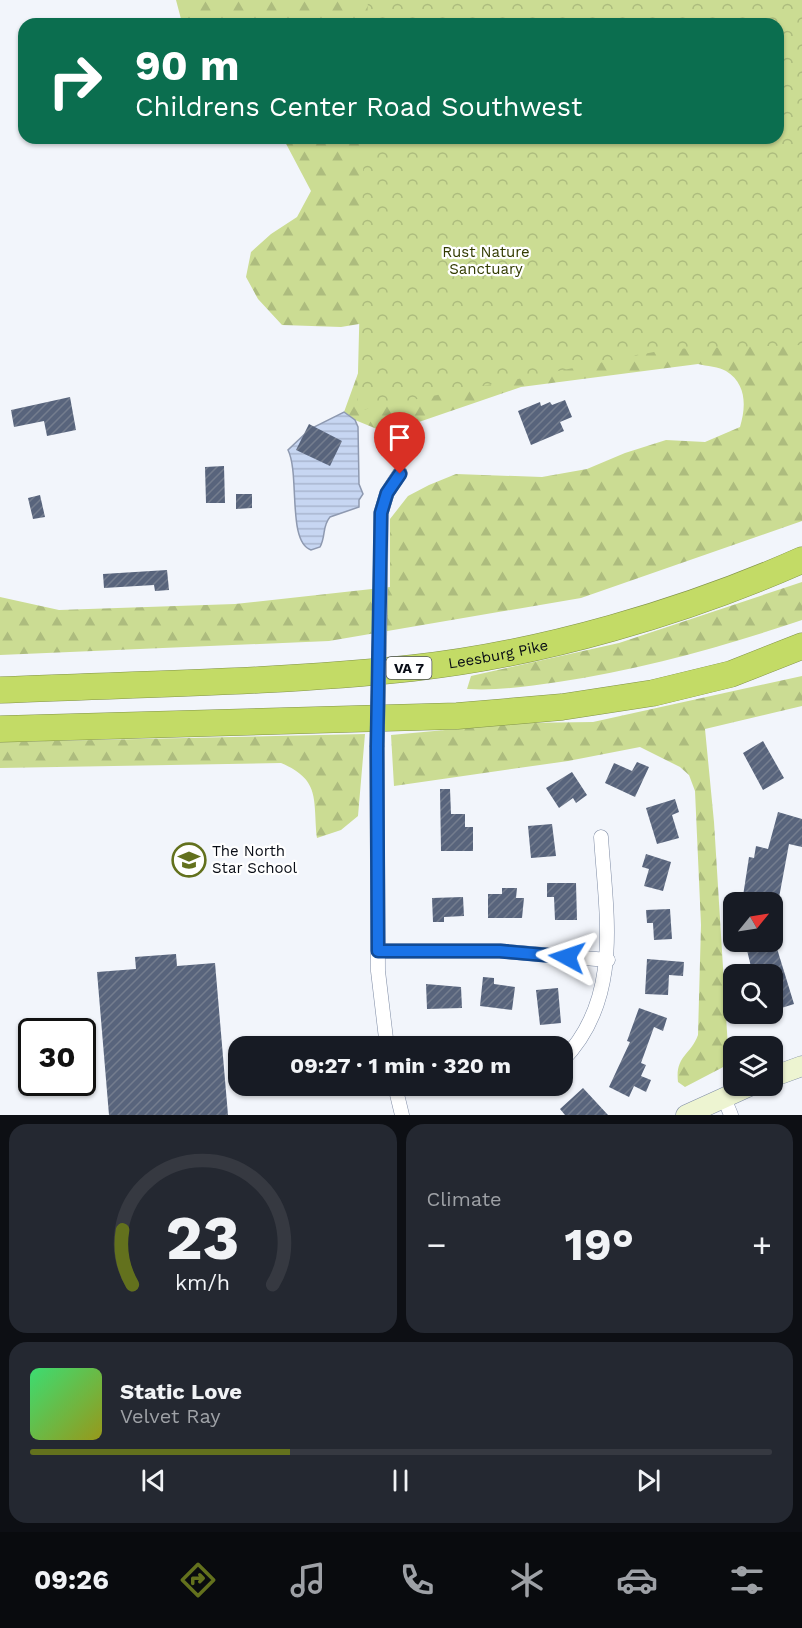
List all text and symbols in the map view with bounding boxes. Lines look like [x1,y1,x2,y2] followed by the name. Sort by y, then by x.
[135,41,239,90] text: 90 m
[36,42,114,120] icon: right
[135,91,582,123] text: Childrens Center Road Southwest
[442,243,530,278] park label: Rust Nature Sanctuary
[374,412,425,474] pin
[383,421,416,454] icon: arrive
[447,636,550,672] street label: Leesburg Pike
[386,657,432,679] road number: VA 7
[171,842,207,878] school or university icon: The North Star School
[212,842,298,877] place label: The North Star School
[723,892,783,952] north arrow
[723,892,783,1096] map controls
[535,925,599,989] position arrow
[723,964,783,1024] button: search
[18,1018,96,1096] speed limit sign: 30
[723,1036,783,1096] button: layers
[290,1053,511,1078] text: 09:27 · 1 min · 320 m
[427,1187,502,1211] text: Climate
[166,1201,240,1274] text: 23
[565,1218,634,1271] text: 19°
[427,1225,446,1264] text: −
[752,1225,772,1264] text: +
[175,1271,230,1296] text: km/h
[120,1379,242,1404] text: Static Love
[120,1404,221,1428] text: Velvet Ray
[137,1464,170,1497] icon: previous
[384,1464,417,1497] icon: pause
[632,1464,665,1497] icon: next
[177,1559,219,1601] icon: directions
[287,1559,329,1601] icon: music
[396,1559,438,1601] icon: phone
[506,1559,548,1601] icon: climate
[616,1559,658,1601] icon: car
[726,1559,768,1601] icon: filters
[34,1564,109,1596] text: 09:26

